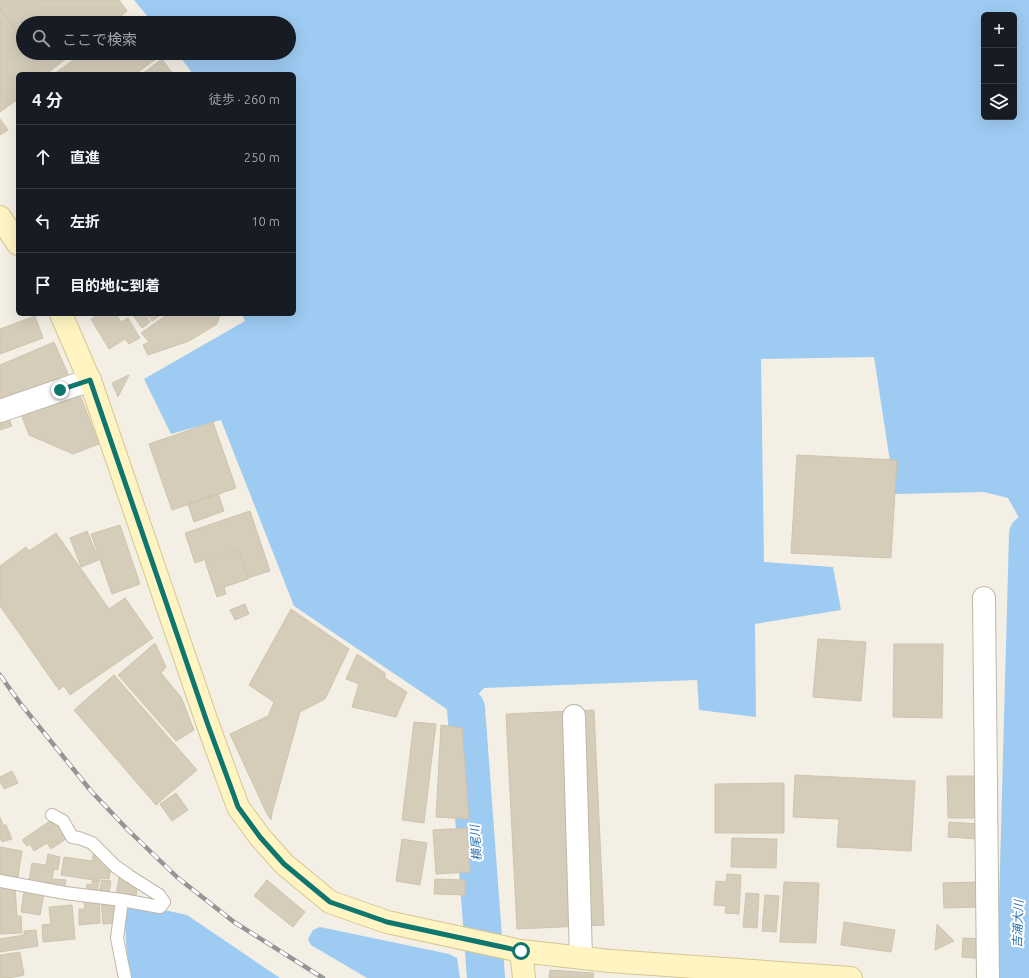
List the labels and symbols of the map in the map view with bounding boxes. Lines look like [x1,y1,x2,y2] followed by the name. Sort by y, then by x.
[51,381,69,399] route end
[468,823,483,861] water label: 横尾川
[1010,898,1025,948] water label: 吉浦大川
[512,942,530,960] route start

